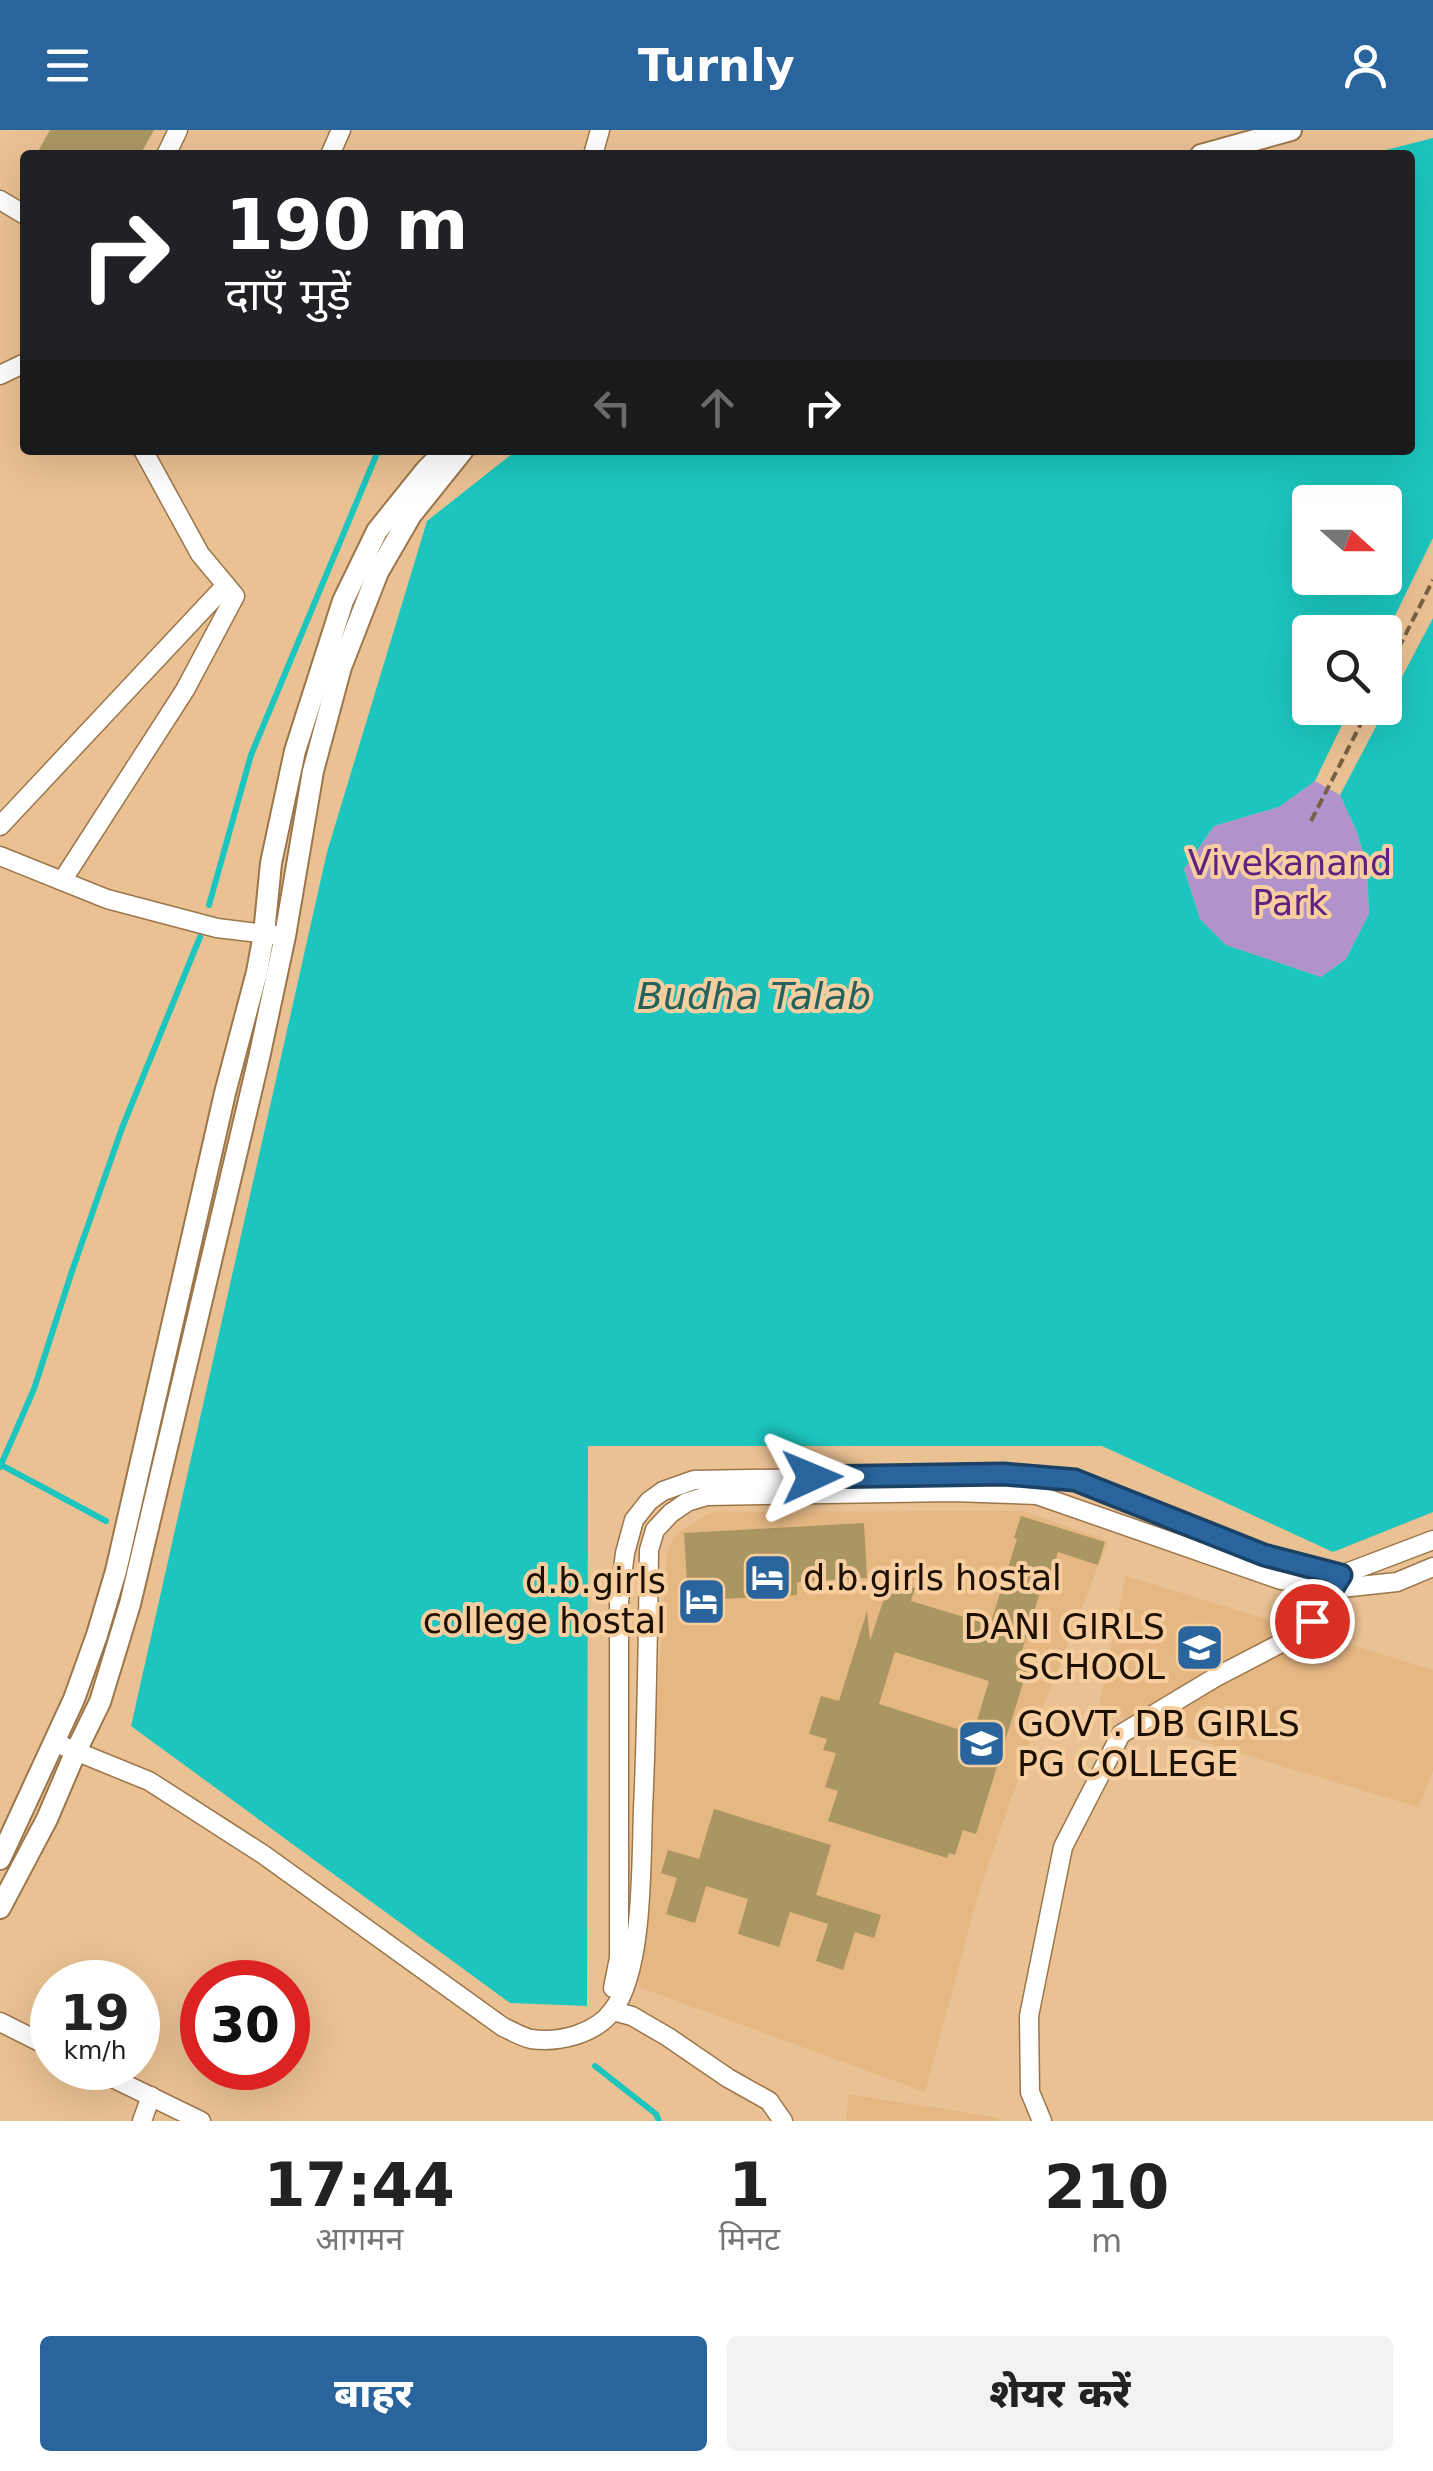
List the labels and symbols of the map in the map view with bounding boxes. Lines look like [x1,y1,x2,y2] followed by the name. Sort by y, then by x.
[1292,485,1402,595] north arrow
[1188,843,1392,923] park label: Vivekanand Park
[637,974,871,1018] water label: Budha Talab
[760,1425,864,1529] position arrow
[742,1552,794,1604] hotel icon: d.b.girls hostal
[803,1558,1062,1598] place label: d.b.girls hostal
[423,1561,666,1641] place label: d.b.girls college hostal
[675,1575,727,1627] hotel icon: d.b.girls college hostal
[1270,1579,1355,1664] pin
[964,1607,1165,1687] place label: DANI GIRLS SCHOOL
[1174,1621,1226,1673] school or university icon: DANI GIRLS SCHOOL
[1017,1704,1300,1784] place label: GOVT. DB GIRLS PG COLLEGE
[956,1718,1008,1770] school or university icon: GOVT. DB GIRLS PG COLLEGE
[180,1960,310,2090] speed limit sign: 30

